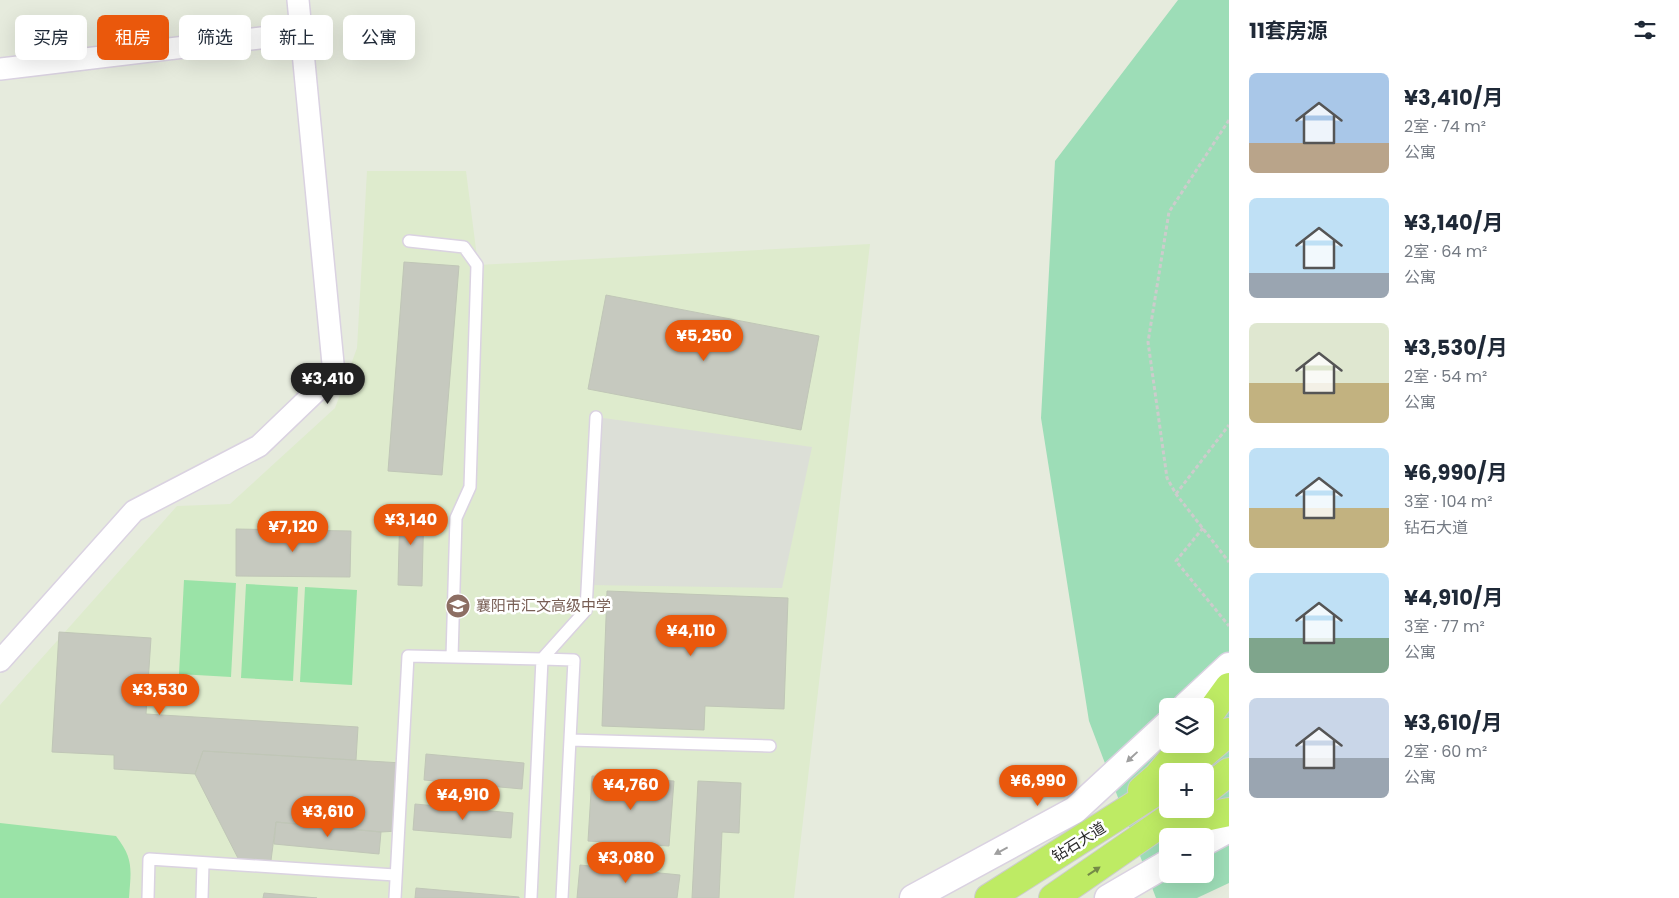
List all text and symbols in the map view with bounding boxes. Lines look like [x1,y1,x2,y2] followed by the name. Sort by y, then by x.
[15,15,87,60] chip: 买房
[97,15,169,60] chip: 租房
[179,15,251,60] chip: 筛选
[261,15,333,60] chip: 新上
[343,15,415,60] chip: 公寓
[1249,16,1328,45] text: 11套房源
[1631,16,1659,44] icon: filters
[1404,83,1503,112] text: ¥3,410/月
[1289,93,1349,153] icon: home
[1404,115,1486,138] text: 2室 · 74 m²
[1404,141,1436,164] text: 公寓
[1404,208,1503,237] text: ¥3,140/月
[1289,218,1349,278] icon: home
[1404,240,1487,263] text: 2室 · 64 m²
[1404,266,1436,289] text: 公寓
[663,320,745,362] pin: ¥5,250
[676,324,732,347] text: ¥5,250
[1404,333,1507,362] text: ¥3,530/月
[1289,343,1349,403] icon: home
[287,362,369,405] pin: ¥3,410
[1404,365,1487,388] text: 2室 · 54 m²
[302,367,354,390] text: ¥3,410
[1404,391,1436,414] text: 公寓
[1404,458,1508,487] text: ¥6,990/月
[1289,468,1349,528] icon: home
[1404,490,1493,513] text: 3室 · 104 m²
[370,504,452,546] pin: ¥3,140
[385,508,437,531] text: ¥3,140
[252,510,334,553] pin: ¥7,120
[268,515,318,538] text: ¥7,120
[1404,516,1468,539] text: 钻石大道
[1404,583,1503,612] text: ¥4,910/月
[445,593,471,619] school or university icon: 襄阳市汇文高级中学
[1289,593,1349,653] icon: home
[476,595,611,616] place label: 襄阳市汇文高级中学
[650,614,732,657] pin: ¥4,110
[1404,615,1485,638] text: 3室 · 77 m²
[667,619,715,642] text: ¥4,110
[1404,641,1436,664] text: 公寓
[119,674,201,716] pin: ¥3,530
[132,678,188,701] text: ¥3,530
[1159,698,1214,883] map controls
[1159,698,1214,753] button: layers
[1404,708,1502,737] text: ¥3,610/月
[1289,718,1349,778] icon: home
[1404,740,1487,763] text: 2室 · 60 m²
[1126,751,1138,763] one-way arrow
[1159,763,1214,818] button: +
[997,764,1079,807] pin: ¥6,990
[1404,766,1436,789] text: 公寓
[590,768,672,811] pin: ¥4,760
[1010,769,1066,792] text: ¥6,990
[603,773,659,796] text: ¥4,760
[422,778,504,821] pin: ¥4,910
[437,783,489,806] text: ¥4,910
[287,796,369,838] pin: ¥3,610
[302,800,354,823] text: ¥3,610
[1048,817,1110,866] street label: 钻石大道
[1159,828,1214,883] button: −
[585,842,667,884] pin: ¥3,080
[598,846,654,869] text: ¥3,080
[994,846,1007,855] one-way arrow
[1087,866,1100,876] one-way arrow

